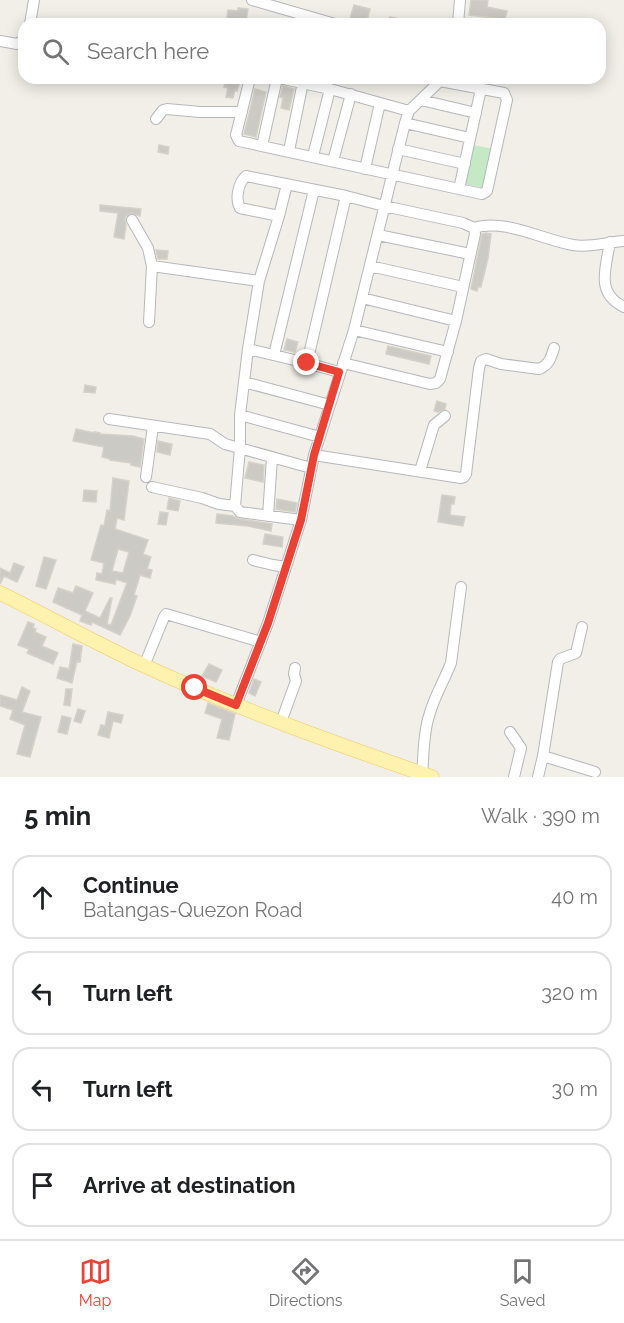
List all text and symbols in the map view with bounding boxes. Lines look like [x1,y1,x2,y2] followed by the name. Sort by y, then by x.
[18,18,606,84] search box
[39,35,72,68] icon: search
[87,38,209,64] text: Search here
[293,349,319,375] route end
[181,674,207,700] route start
[24,801,91,831] text: 5 min
[481,804,600,828] text: Walk · 390 m
[83,872,179,898] text: Continue
[26,881,59,914] icon: ahead
[551,885,598,909] text: 40 m
[83,898,302,922] text: Batangas-Quezon Road
[26,977,59,1010] icon: left
[83,980,173,1006] text: Turn left
[541,981,598,1005] text: 320 m
[26,1073,59,1106] icon: left
[83,1076,173,1102] text: Turn left
[552,1077,598,1101] text: 30 m
[26,1169,59,1202] icon: arrive
[83,1172,296,1198] text: Arrive at destination
[79,1255,112,1310] tab: Map
[269,1255,343,1310] tab: Directions
[500,1255,545,1310] tab: Saved

